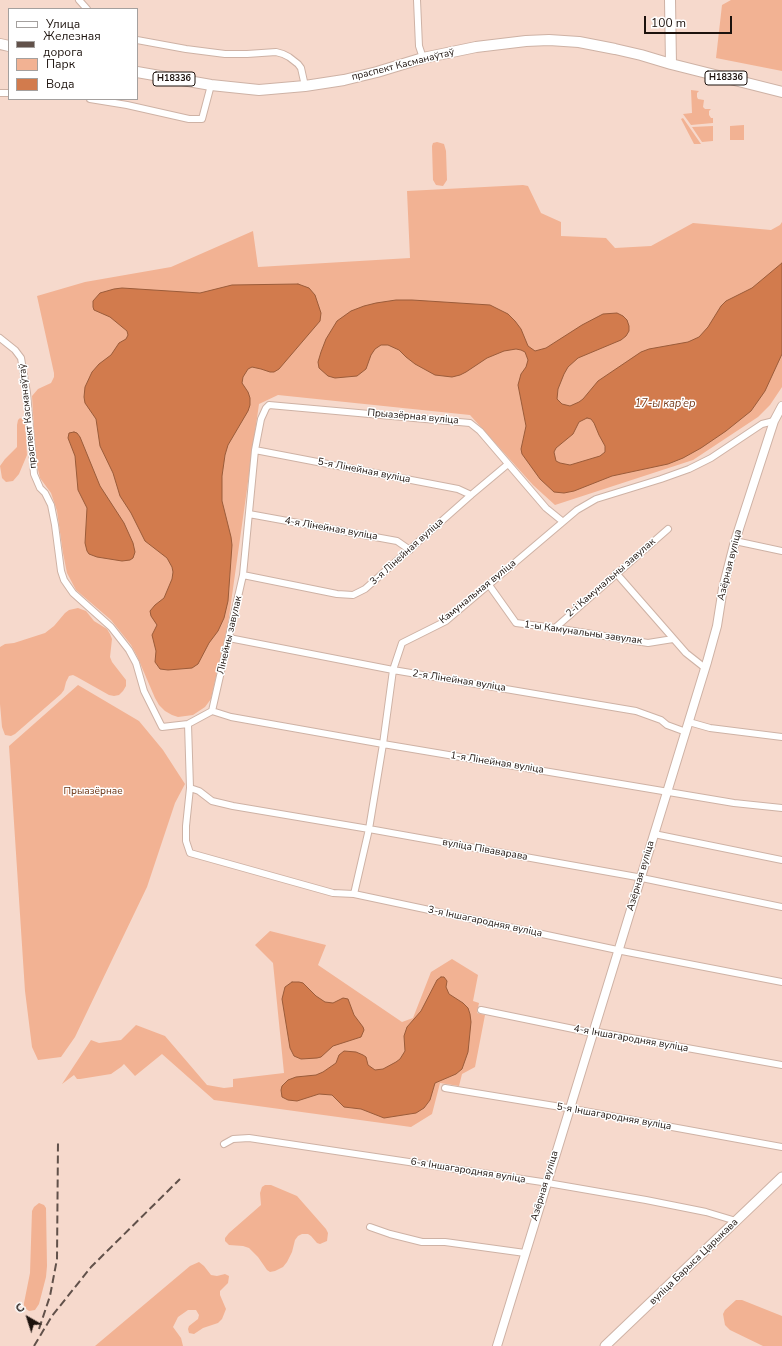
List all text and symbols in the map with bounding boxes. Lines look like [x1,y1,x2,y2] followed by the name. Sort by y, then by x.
[8,8,138,100] legend
[646,8,734,34] scale bar
[651,15,686,31] text: 100 m
[46,16,80,32] text: Улица
[43,28,101,60] text: Железная дорога
[350,46,456,84] street label: праспект Касманаўтаў
[46,56,75,72] text: Парк
[705,71,747,85] road number: Н18336
[153,72,195,86] road number: Н18336
[46,76,74,92] text: Вода
[17,363,39,469] street label: праспект Касманаўтаў
[634,397,696,411] water label: 17-ы кар’ер
[367,407,459,427] street label: Прыазёрная вуліца
[317,456,411,486] street label: 5-я Лінейная вуліца
[284,515,378,543] street label: 4-я Лінейная вуліца
[368,516,446,588] street label: 3-я Лінейная вуліца
[715,528,745,602] street label: Азёрная вуліца
[564,536,658,620] street label: 2-і Камунальны завулак
[437,557,519,627] street label: Камунальная вуліца
[215,595,245,675] street label: Лінейны завулак
[523,619,643,647] street label: 1-ы Камунальны завулак
[411,668,507,694] street label: 2-я Лінейная вуліца
[449,750,545,776] street label: 1-я Лінейная вуліца
[63,786,123,798] park label: Прыазёрнае
[441,837,529,863] street label: вуліца Піваварава
[625,839,657,913] street label: Азёрная вуліца
[427,904,543,940] street label: 3-я Іншагародняя вуліца
[573,1023,689,1055] street label: 4-я Іншагародняя вуліца
[556,1101,672,1133] street label: 5-я Іншагародняя вуліца
[529,1149,561,1223] street label: Азёрная вуліца
[410,1156,526,1186] street label: 6-я Іншагародняя вуліца
[647,1217,741,1307] street label: вуліца Барыса Царыкава
[8,1298,48,1338] north arrow
[12,1300,28,1316] text: С

